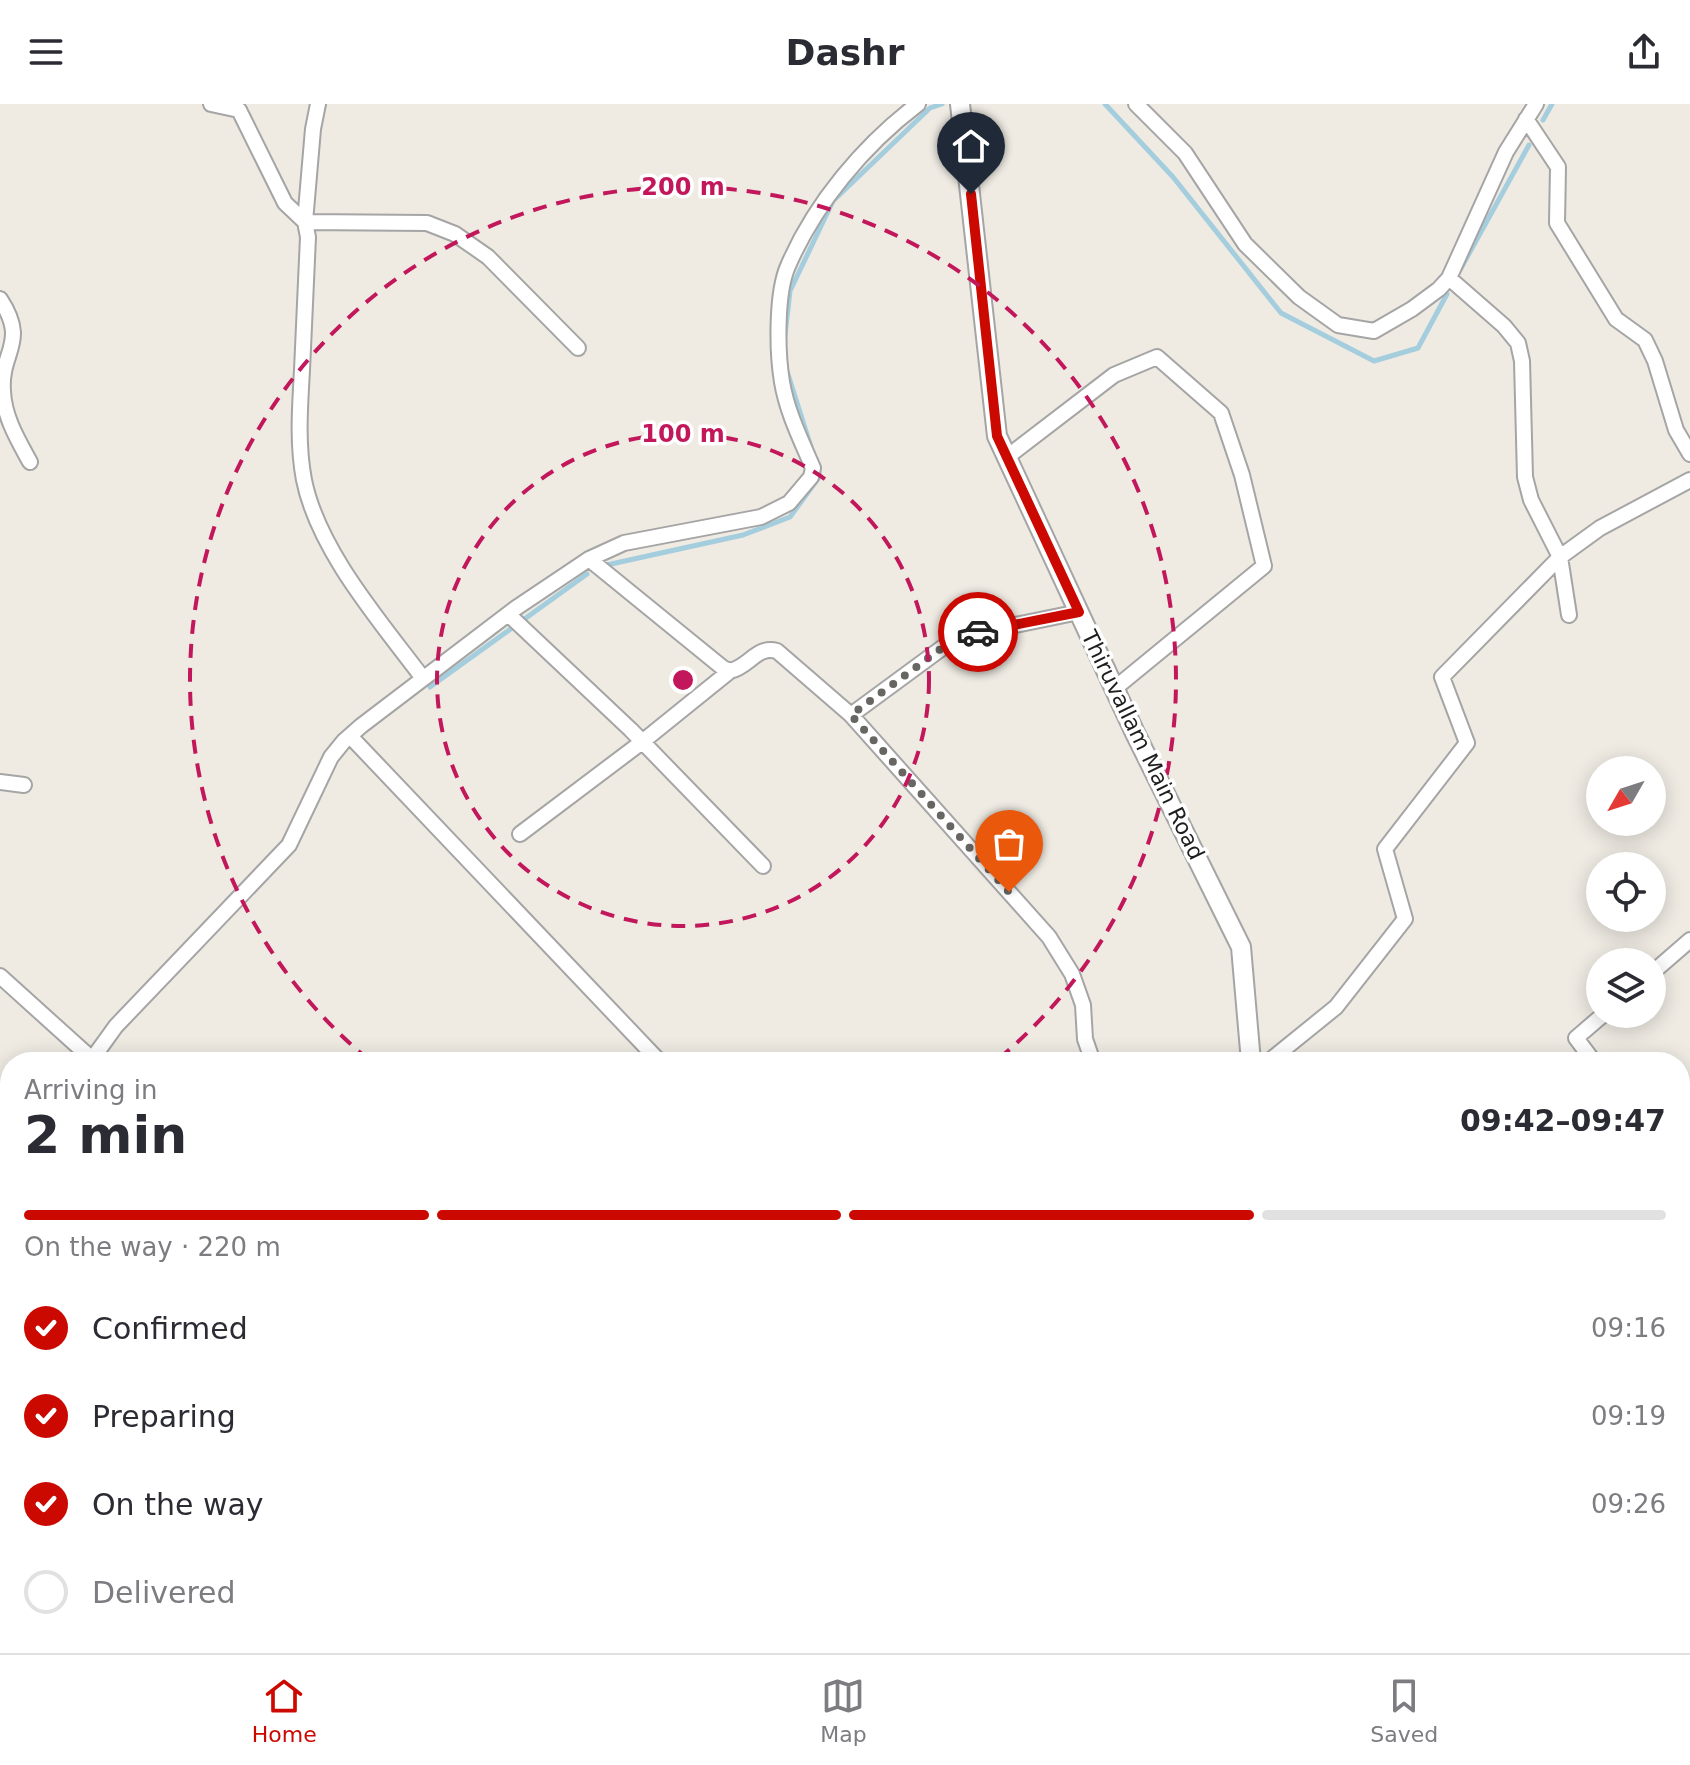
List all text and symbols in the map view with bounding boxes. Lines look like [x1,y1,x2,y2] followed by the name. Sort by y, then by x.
[24,30,68,74] icon: menu
[1622,30,1666,74] icon: share
[786,32,905,73] text: Dashr
[937,112,1005,194] pin
[949,124,993,168] icon: home
[641,173,725,201] text: 200 m
[641,420,725,448] text: 100 m
[938,592,1018,672] courier
[956,610,1000,654] icon: car
[1076,625,1209,864] street label: Thiruvallam Main Road
[669,666,697,694] centre of rings
[1586,756,1666,836] north arrow
[1586,756,1666,1028] map controls
[975,810,1043,892] pin
[987,822,1031,866] icon: bag
[1586,852,1666,932] button: locate
[1586,948,1666,1028] button: layers
[24,1075,158,1105] text: Arriving in
[1460,1103,1666,1138] text: 09:42–09:47
[24,1105,187,1165] text: 2 min
[24,1232,281,1262] text: On the way · 220 m
[24,1306,68,1350] icon: check
[92,1311,248,1346] text: Confirmed
[1591,1313,1666,1343] text: 09:16
[24,1394,68,1438] icon: check
[92,1399,236,1434] text: Preparing
[1591,1401,1666,1431] text: 09:19
[24,1482,68,1526] icon: check
[92,1487,264,1522] text: On the way
[1591,1489,1666,1519] text: 09:26
[92,1575,236,1610] text: Delivered
[252,1674,317,1747] tab: Home
[820,1674,867,1747] tab: Map
[1370,1674,1438,1747] tab: Saved

